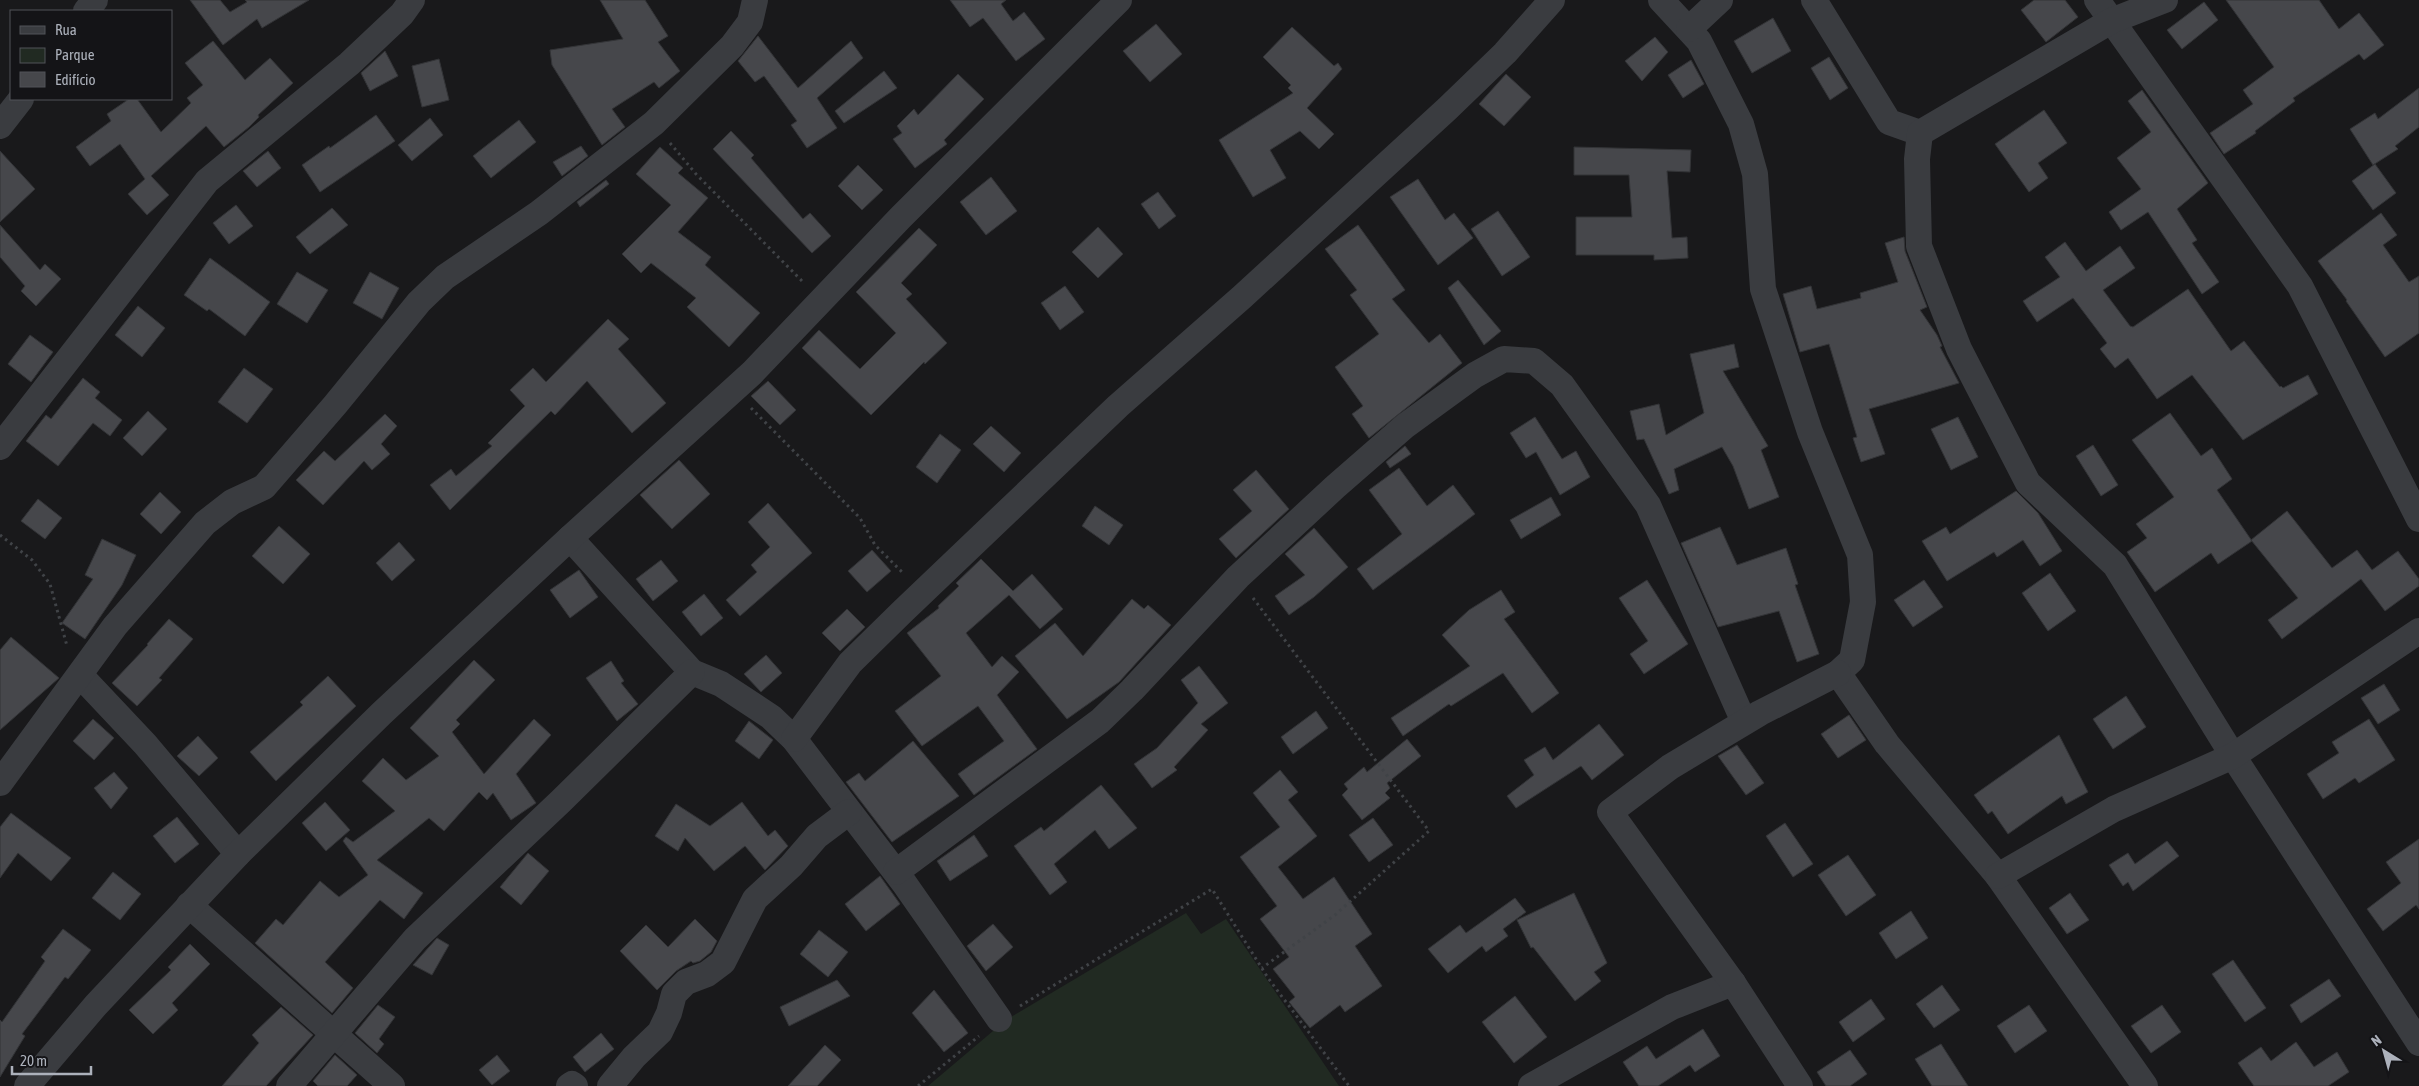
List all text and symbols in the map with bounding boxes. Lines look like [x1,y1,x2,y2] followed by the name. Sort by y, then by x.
[10,10,172,100] legend
[55,21,77,38] text: Rua
[55,46,95,63] text: Parque
[55,71,96,88] text: Edifício
[2359,1026,2409,1076] north arrow
[2368,1032,2384,1049] text: N
[12,1044,91,1076] scale bar
[20,1052,47,1069] text: 20 m

